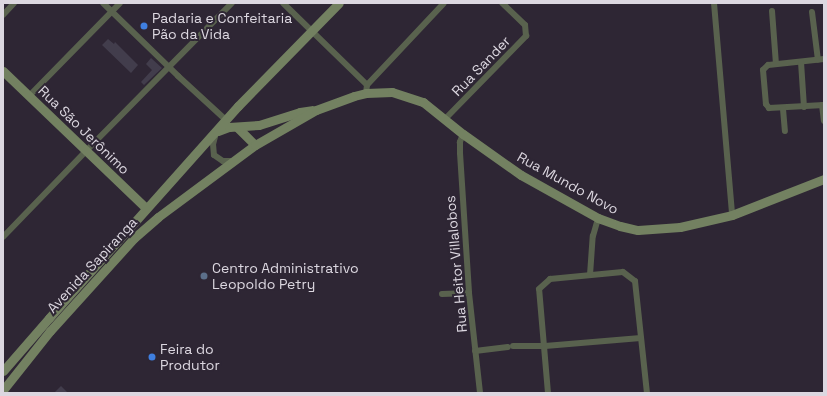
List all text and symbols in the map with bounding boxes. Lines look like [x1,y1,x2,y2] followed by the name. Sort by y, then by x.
[152,10,292,42] place label: Padaria e Confeitaria Pão da Vida
[139,21,149,31] marker: Padaria e Confeitaria Pão da Vida
[448,33,514,99] street label: Rua Sander
[35,82,133,178] street label: Rua São Jerônimo
[514,148,622,218] street label: Rua Mundo Novo
[442,195,470,333] street label: Rua Heitor Villalobos
[43,214,141,316] street label: Avenida Sapiranga
[212,260,359,292] place label: Centro Administrativo Leopoldo Petry
[199,271,209,281] marker: Centro Administrativo Leopoldo Petry
[160,341,220,374] place label: Feira do Produtor
[147,352,157,362] marker: Feira do Produtor

